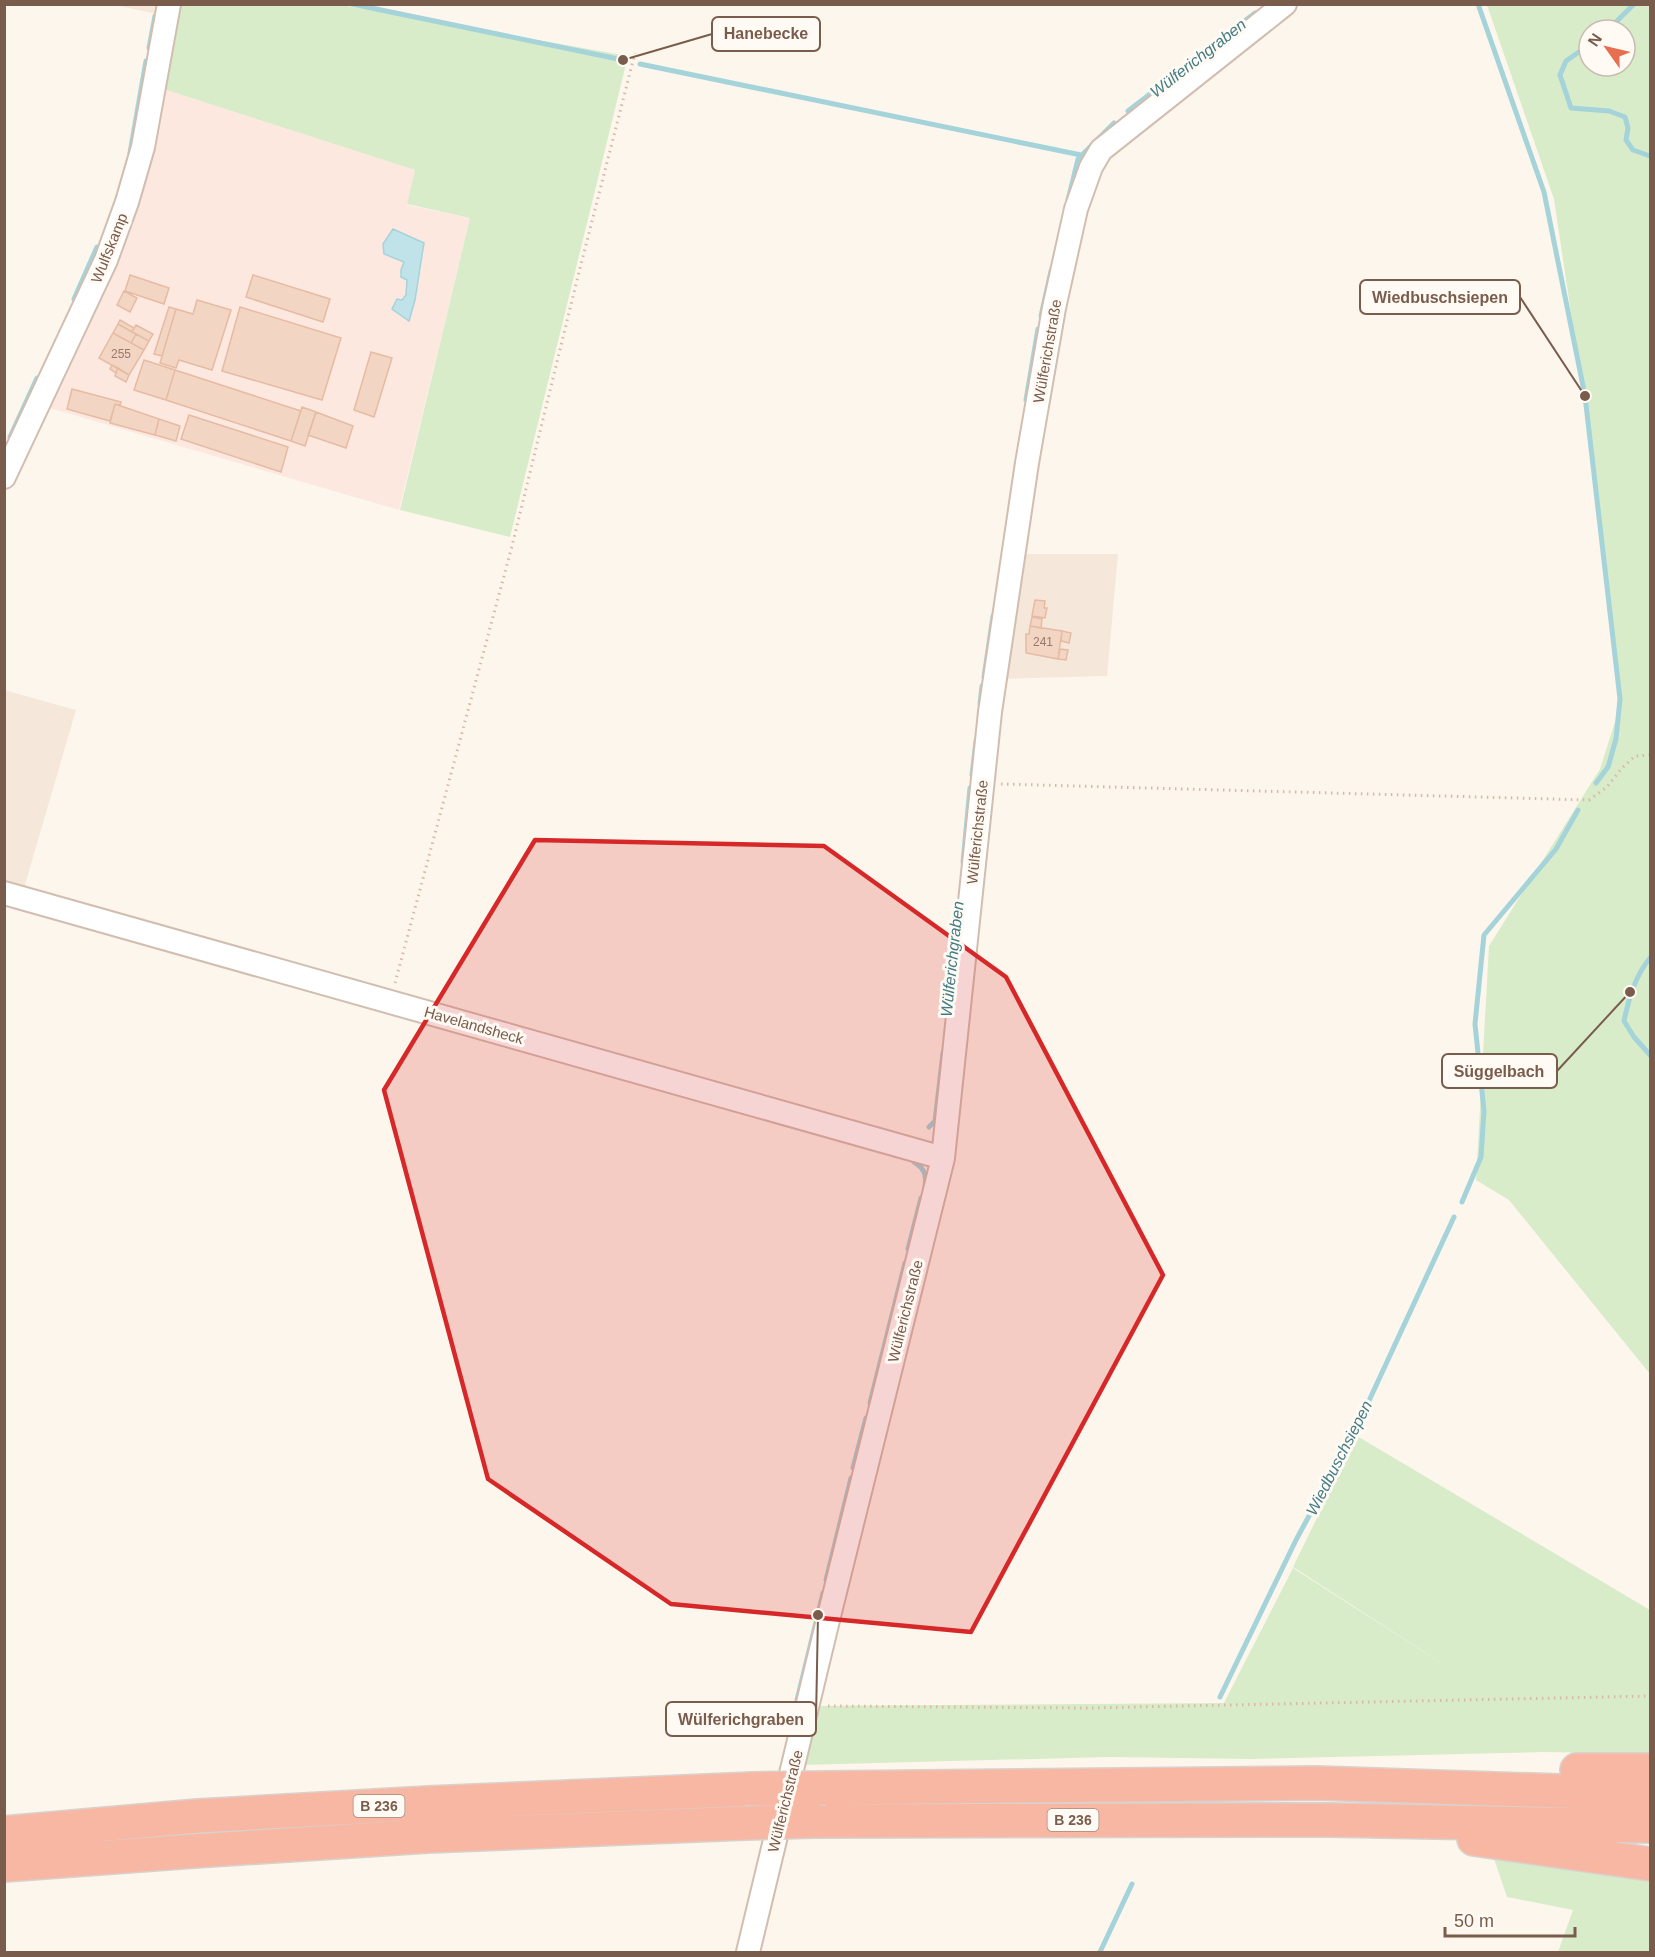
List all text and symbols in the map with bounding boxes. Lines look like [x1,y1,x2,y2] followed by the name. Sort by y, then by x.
[1147,15,1249,101] water label: Wülferichgraben
[712,17,820,51] callout: Hanebecke
[1577,18,1637,78] north arrow
[724,25,808,42] text: Hanebecke
[1585,30,1605,49] text: N
[87,211,131,285] street label: Wulfskamp
[1360,280,1520,314] callout: Wiedbuschsiepen
[1372,289,1508,306] text: Wiedbuschsiepen
[1030,298,1064,404] street label: Wülferichstraße
[111,347,131,361] house number: 255
[1033,635,1053,649] house number: 241
[963,779,991,885] street label: Wülferichstraße
[937,900,967,1018] water label: Wülferichgraben
[422,1003,526,1047] street label: Havelandsheck
[1442,1054,1557,1088] callout: Süggelbach
[1454,1063,1544,1080] text: Süggelbach
[884,1258,926,1364] street label: Wülferichstraße
[1303,1398,1375,1518] water label: Wiedbuschsiepen
[666,1702,816,1736] callout: Wülferichgraben
[678,1711,804,1728] text: Wülferichgraben
[764,1748,806,1854] street label: Wülferichstraße
[354,1795,404,1817] road number: B 236
[1048,1809,1098,1831] road number: B 236
[1445,1900,1576,1938] scale bar
[1454,1911,1494,1931] text: 50 m

